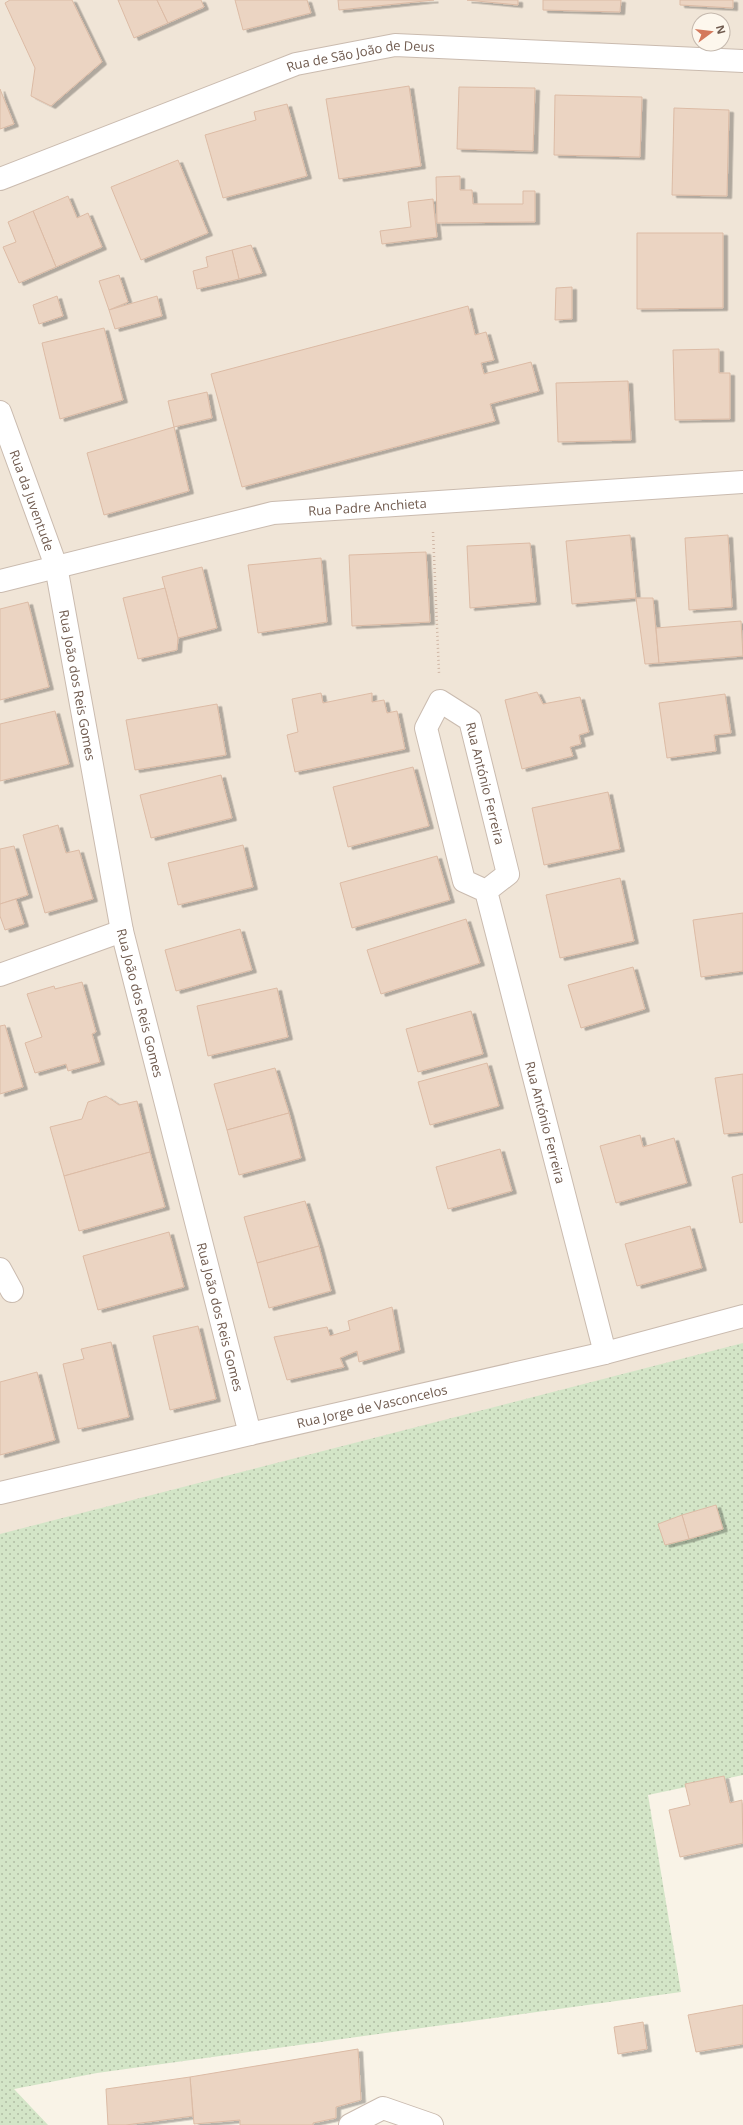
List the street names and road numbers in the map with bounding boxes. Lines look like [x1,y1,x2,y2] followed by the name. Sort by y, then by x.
[284,36,435,76] street label: Rua de São João de Deus
[5,447,59,553] street label: Rua da Juventude
[308,494,427,520] street label: Rua Padre Anchieta
[55,608,100,762] street label: Rua João dos Reis Gomes
[462,720,509,847] street label: Rua António Ferreira
[113,927,168,1079] street label: Rua João dos Reis Gomes
[521,1059,570,1185] street label: Rua António Ferreira
[193,1241,248,1393] street label: Rua João dos Reis Gomes
[295,1380,449,1432] street label: Rua Jorge de Vasconcelos

